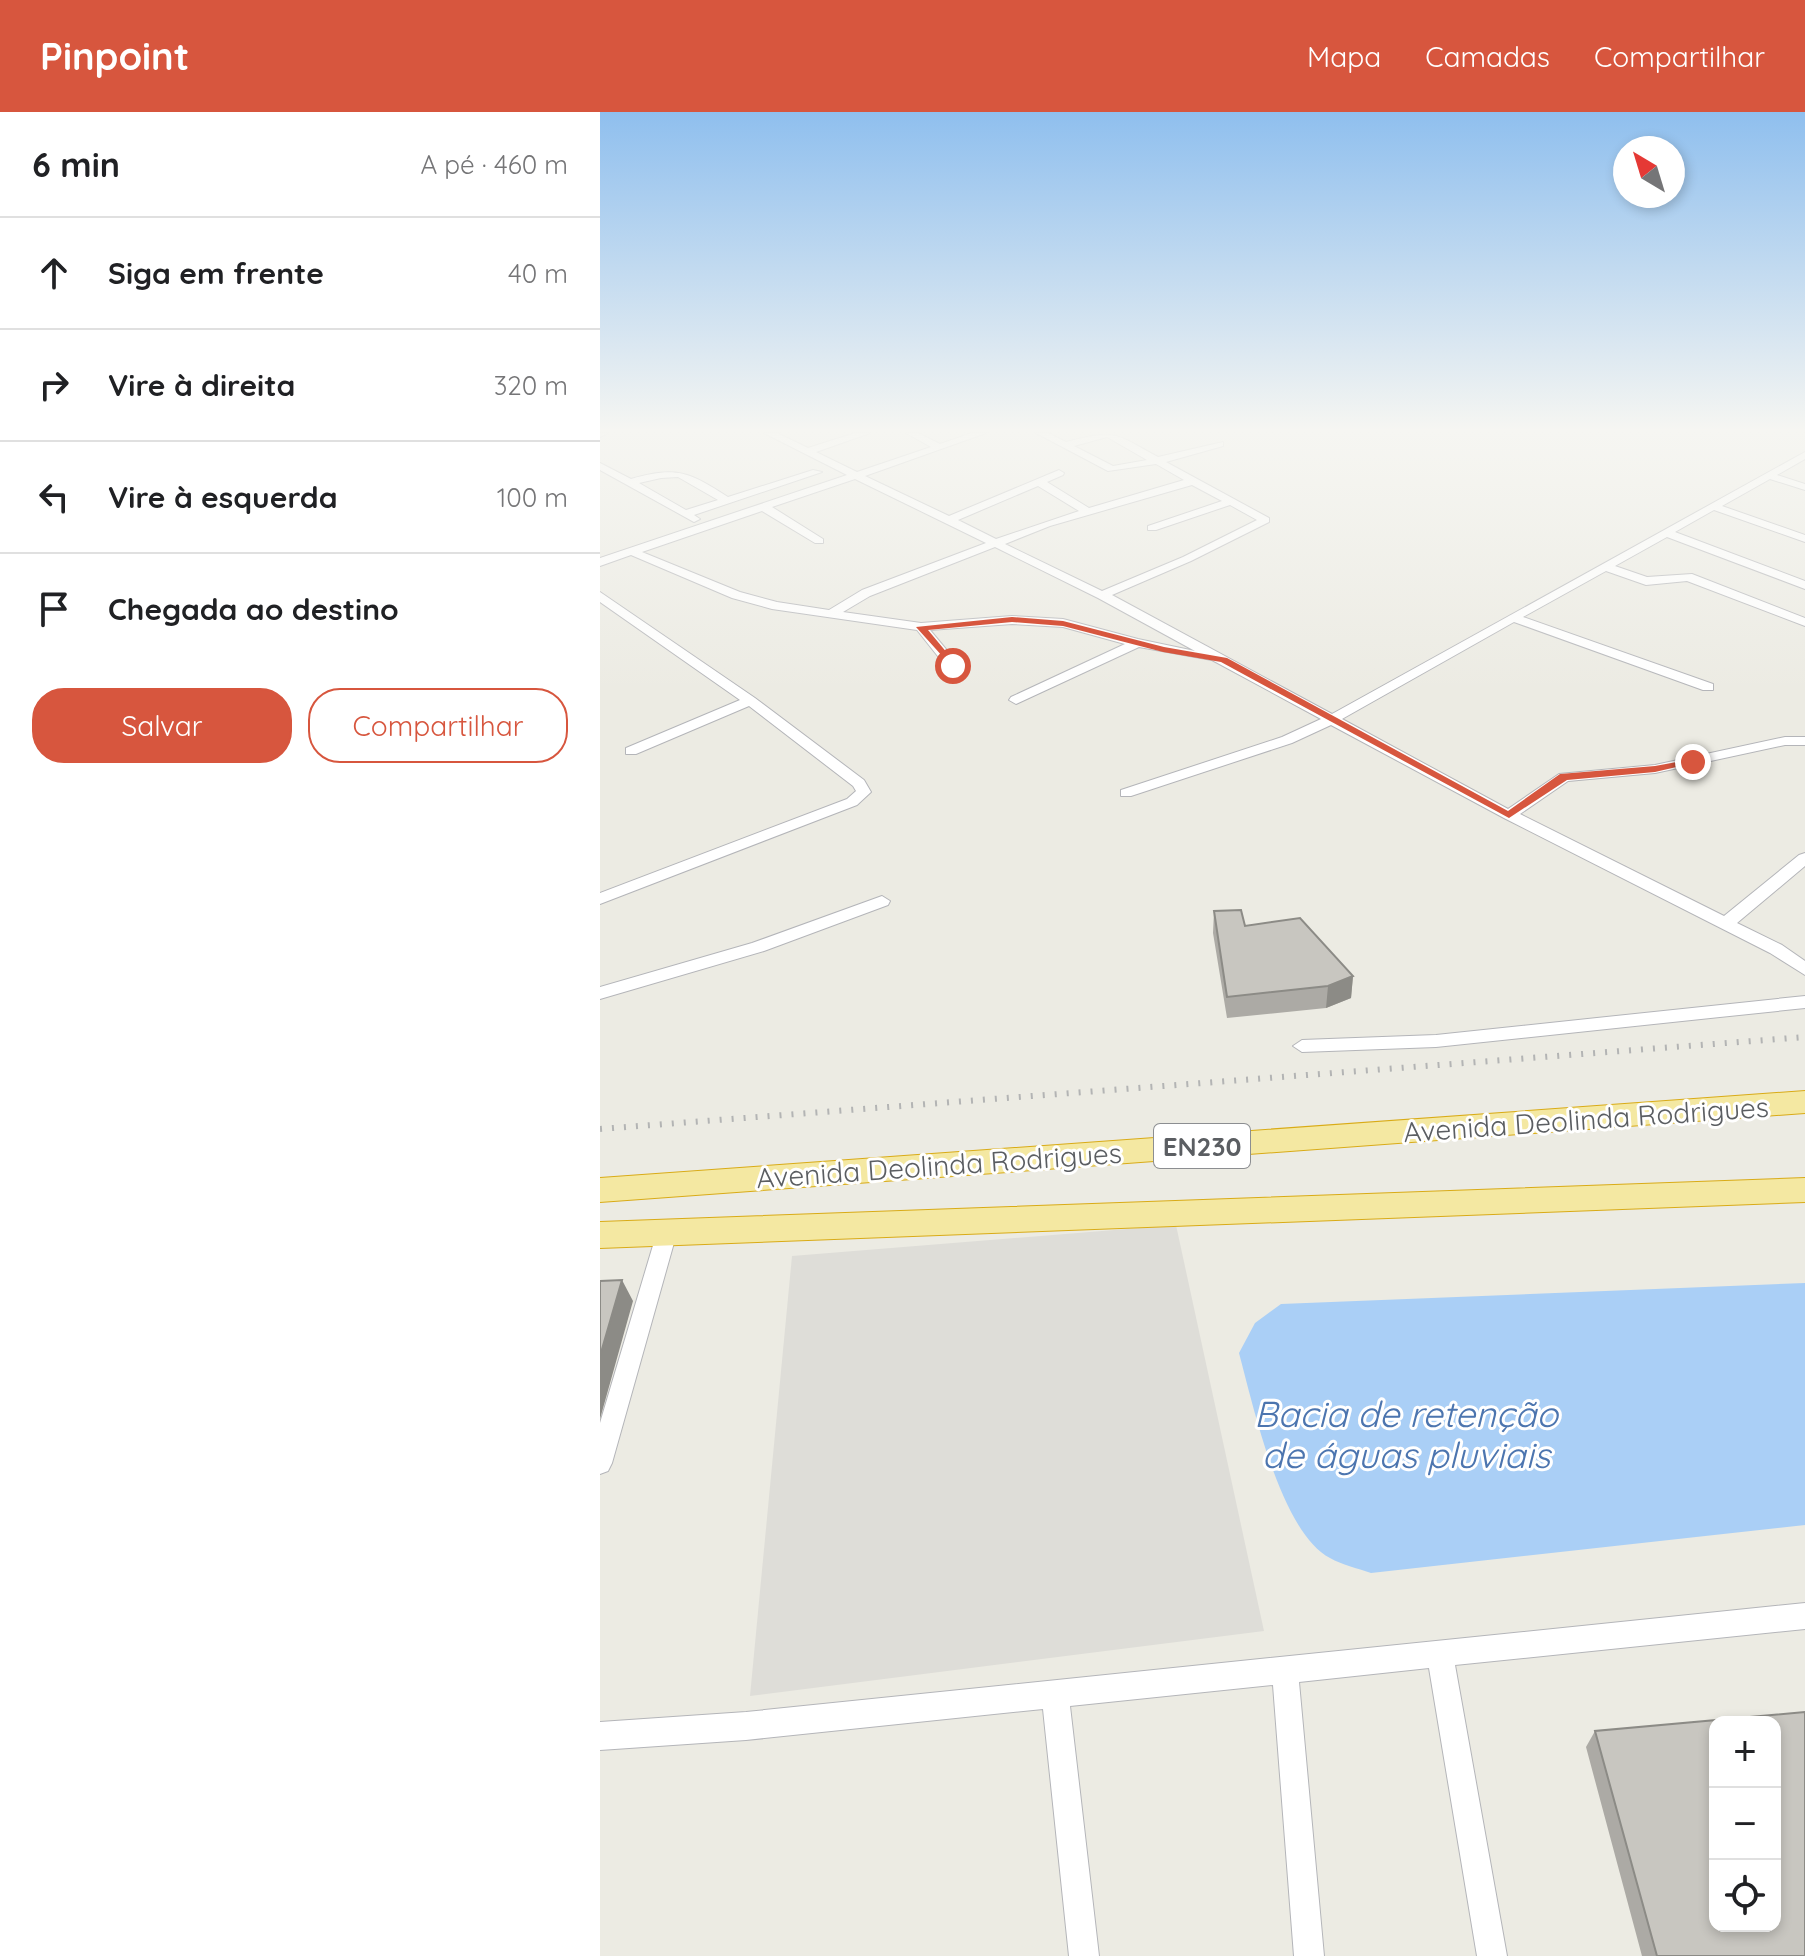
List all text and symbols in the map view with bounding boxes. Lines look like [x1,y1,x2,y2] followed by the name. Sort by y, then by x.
[40,32,189,80] text: Pinpoint
[1307,39,1381,74] text: Mapa
[1425,39,1550,74] text: Camadas
[1594,39,1765,74] text: Compartilhar
[1613,136,1685,208] north arrow
[32,143,120,186] text: 6 min
[420,148,568,181] text: A pé · 460 m
[32,251,76,295] icon: ahead
[108,254,324,292] text: Siga em frente
[508,257,568,290] text: 40 m
[32,363,76,407] icon: right
[108,366,295,404] text: Vire à direita
[494,369,568,402] text: 320 m
[32,475,76,519] icon: left
[108,478,337,516] text: Vire à esquerda
[497,481,568,514] text: 100 m
[32,587,76,631] icon: arrive
[108,590,399,628] text: Chegada ao destino
[935,648,971,684] route start
[32,688,292,763] button: Salvar
[308,688,568,763] button: Compartilhar
[1675,744,1711,780] route end
[1402,1089,1770,1149] street label: Avenida Deolinda Rodrigues
[1154,1124,1250,1168] road number: EN230
[755,1135,1123,1195] street label: Avenida Deolinda Rodrigues
[1254,1391,1559,1477] water label: Bacia de retenção de águas pluviais
[1709,1716,1781,1932] map controls
[1709,1716,1781,1788] button: +
[1709,1788,1781,1860] button: −
[1709,1860,1781,1932] button: locate

